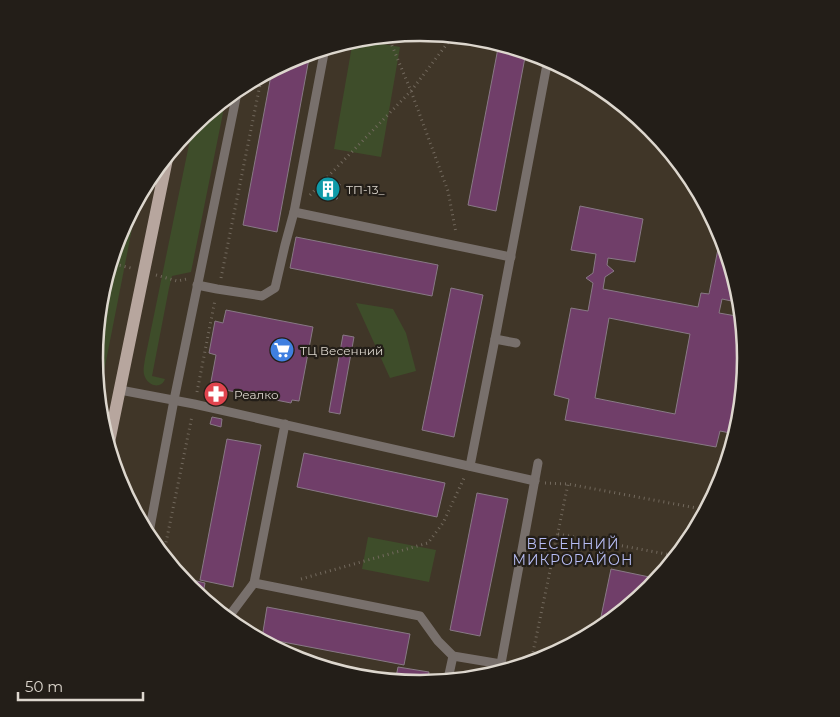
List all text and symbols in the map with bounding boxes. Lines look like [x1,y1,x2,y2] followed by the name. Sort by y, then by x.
[315,176,341,202] building icon: ТП-13_
[346,182,384,197] place label: ТП-13_
[269,337,295,363] supermarket icon: ТЦ Весенний
[300,343,383,358] place label: ТЦ Весенний
[203,381,229,407] pharmacy icon: Реалко
[234,387,279,402] place label: Реалко
[512,535,634,569] district label: ВЕСЕННИЙ МИКРОРАЙОН
[18,670,142,702] scale bar
[25,677,63,696] text: 50 m

